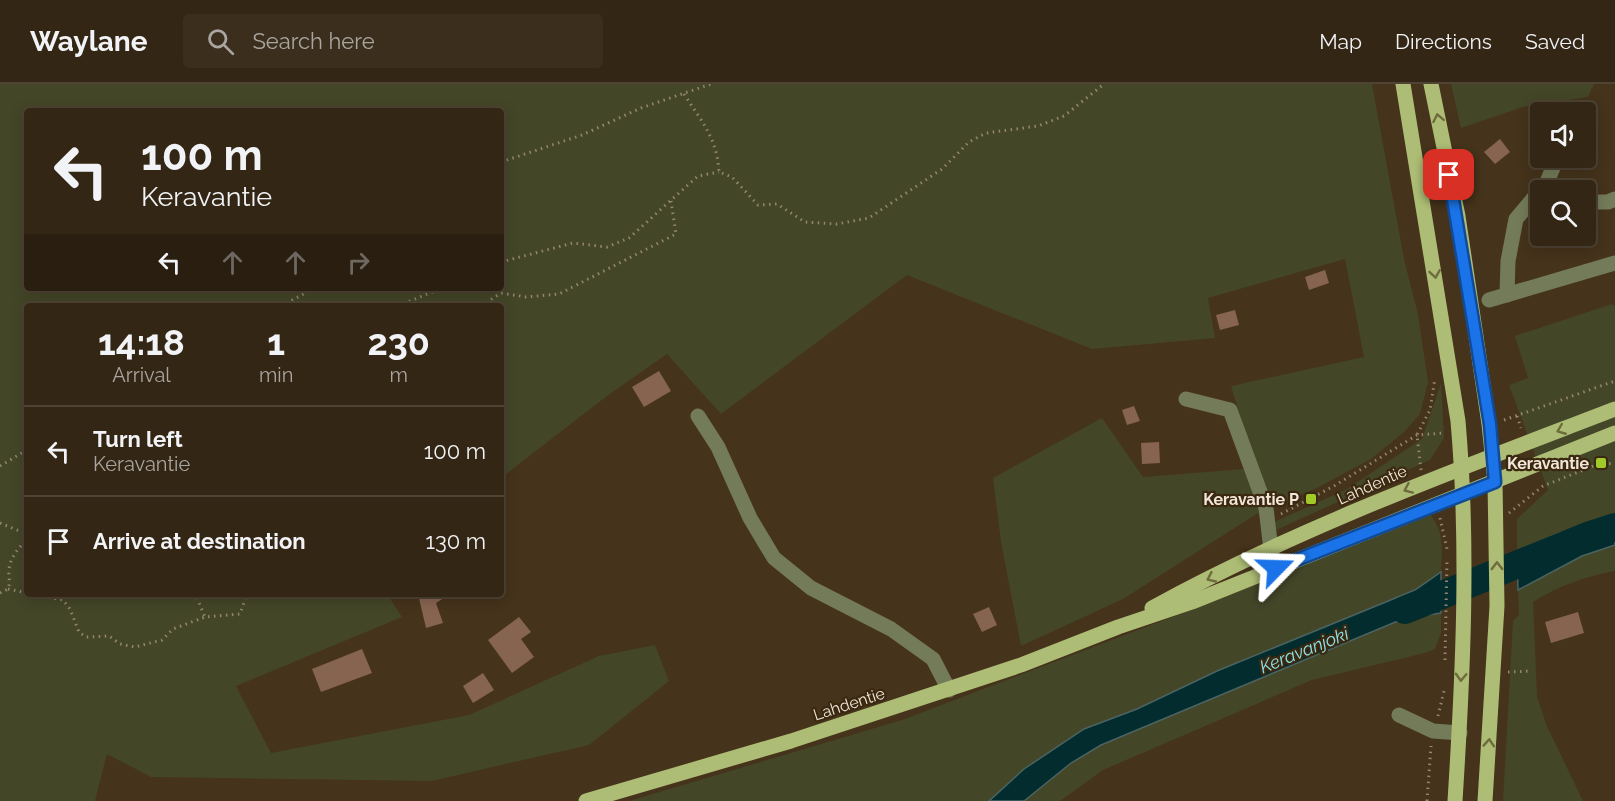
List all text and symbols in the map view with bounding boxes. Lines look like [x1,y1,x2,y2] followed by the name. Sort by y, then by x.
[183,14,603,68] search box
[30,25,147,58] text: Waylane
[204,25,237,58] icon: search
[252,28,375,54] text: Search here
[1319,29,1362,54] text: Map
[1395,29,1492,54] text: Directions
[1525,29,1585,54] text: Saved
[1530,102,1596,246] map controls
[1530,102,1596,168] button: sound
[1432,113,1445,123] one-way arrow
[141,131,263,180] text: 100 m
[42,132,120,210] icon: left
[1423,149,1474,200] pin
[1432,158,1465,191] icon: arrive
[1530,180,1596,246] button: search
[141,181,272,212] text: Keravantie
[153,246,186,279] icon: left
[216,246,249,279] icon: ahead
[279,246,312,279] icon: ahead
[342,246,375,279] icon: right
[1428,270,1440,279] one-way arrow
[98,321,185,363] text: 14:18
[267,321,285,363] text: 1
[367,321,430,363] text: 230
[112,363,171,387] text: Arrival
[259,363,293,387] text: min
[389,363,408,387] text: m
[1556,423,1567,435] one-way arrow
[93,426,183,452] text: Turn left
[42,435,75,468] icon: left
[424,438,486,464] text: 100 m
[93,452,190,476] text: Keravantie
[1507,454,1589,473] place label: Keravantie
[1594,456,1608,470] marker: Keravantie
[1334,461,1410,509] street label: Lahdentie
[1403,482,1414,494] one-way arrow
[1203,490,1299,509] place label: Keravantie P
[1304,492,1318,506] marker: Keravantie P
[42,525,75,558] icon: arrive
[93,528,306,554] text: Arrive at destination
[426,528,486,554] text: 130 m
[1244,536,1308,600] position arrow
[1491,561,1503,570] one-way arrow
[1206,571,1217,583] one-way arrow
[1256,622,1353,677] water label: Keravanjoki
[1455,673,1468,682] one-way arrow
[811,683,887,725] street label: Lahdentie
[1482,738,1495,747] one-way arrow

